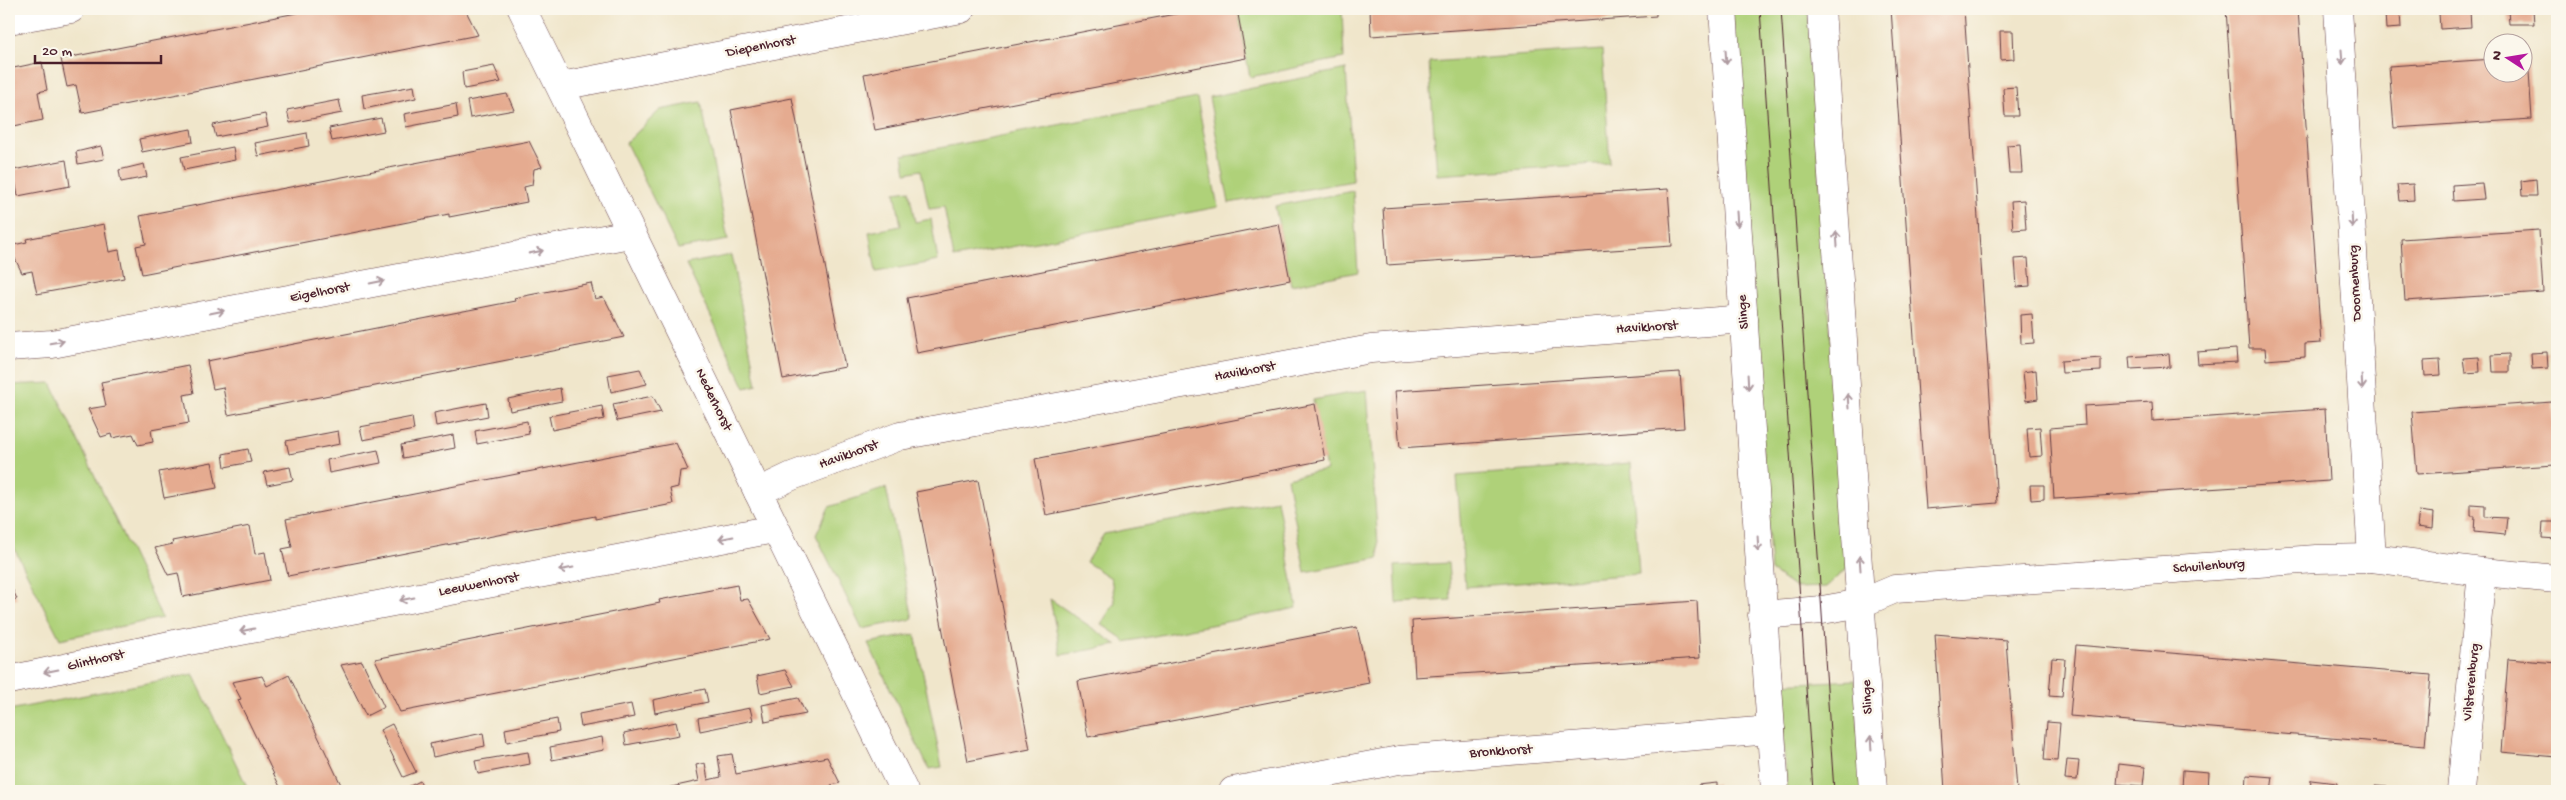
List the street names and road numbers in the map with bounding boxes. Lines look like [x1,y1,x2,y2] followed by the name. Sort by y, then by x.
[724,32,799,62] street label: Diepenhorst
[2346,245,2367,322] street label: Doornenburg
[289,279,353,307] street label: Eigelhorst
[1734,293,1754,330] street label: Slinge
[1616,317,1680,339] street label: Havikhorst
[1213,358,1278,386] street label: Havikhorst
[691,366,736,435] street label: Nederhorst
[817,436,882,474] street label: Havikhorst
[2172,556,2246,578] street label: Schuilenburg
[437,569,522,601] street label: Leeuwenhorst
[2459,642,2485,723] street label: Vilsterenburg
[66,646,127,676] street label: Glinthorst
[1859,679,1877,715] street label: Slinge
[1468,741,1534,763] street label: Bronkhorst

